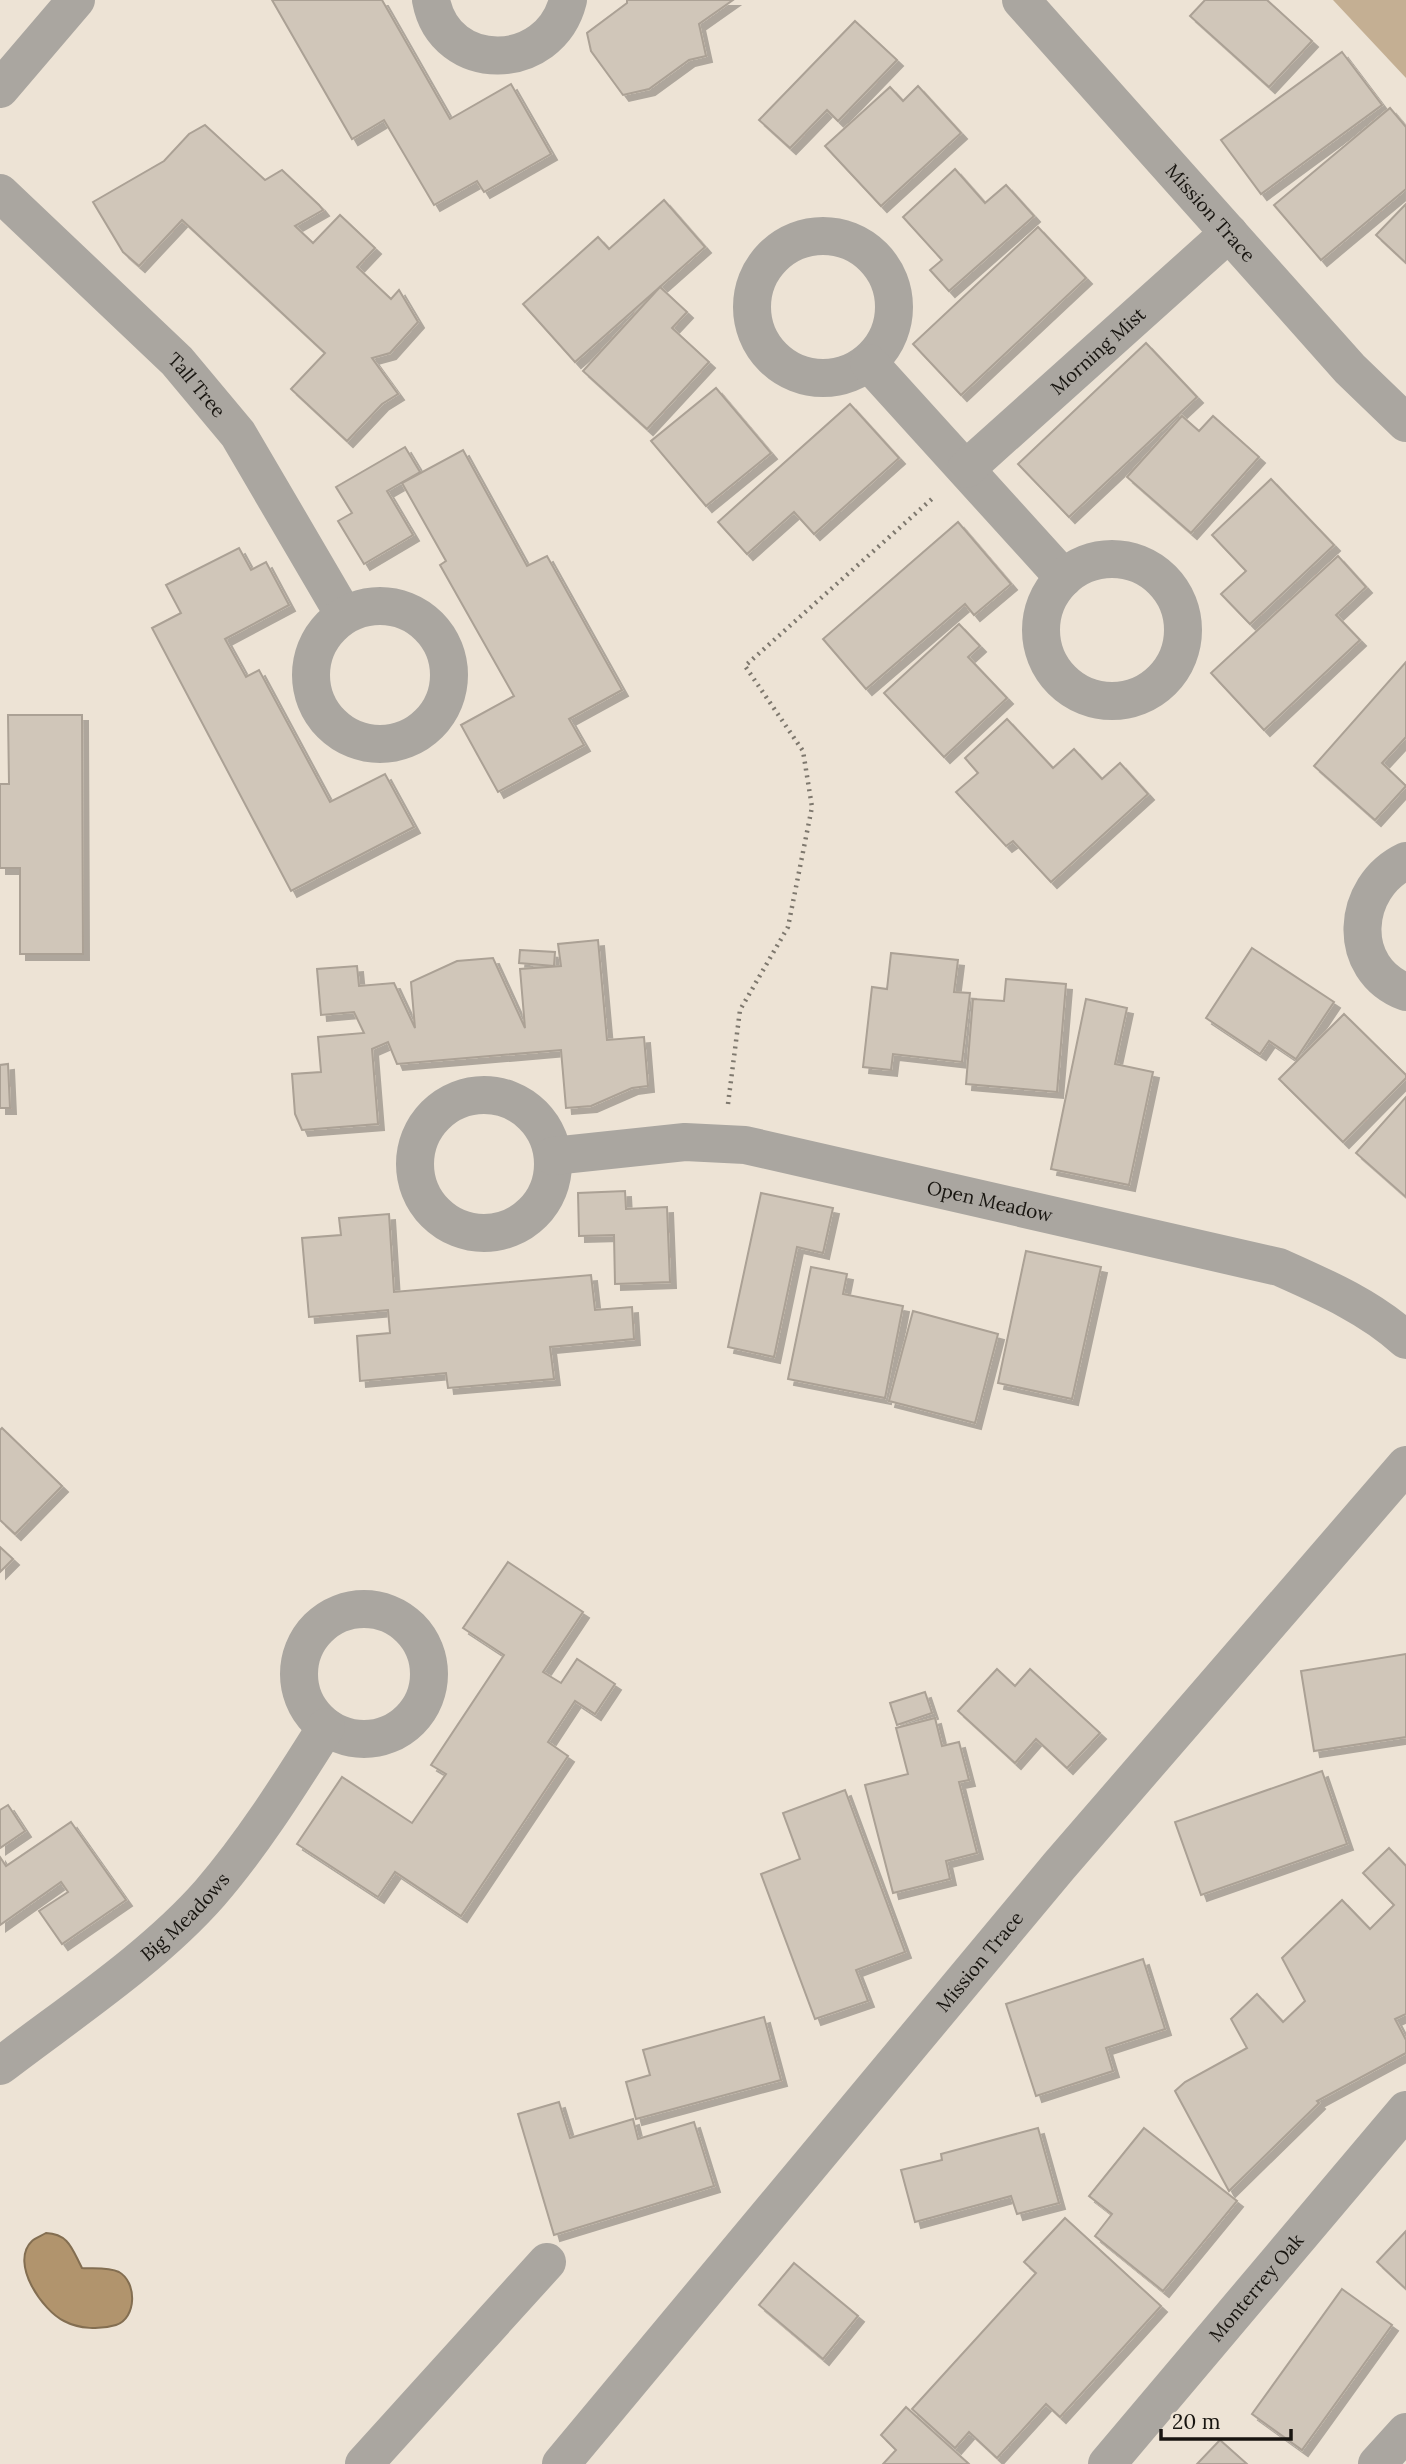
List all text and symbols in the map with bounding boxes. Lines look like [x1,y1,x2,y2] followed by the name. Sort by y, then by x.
[1161,159,1261,267] street label: Mission Trace
[1045,301,1151,400] street label: Morning Mist
[163,347,231,422] street label: Tall Tree
[925,1175,1056,1227] street label: Open Meadow
[135,1867,235,1966] street label: Big Meadows
[931,1906,1028,2017] street label: Mission Trace
[1204,2228,1309,2347] street label: Monterrey Oak
[1161,2398,1290,2442] scale bar
[1172,2408,1221,2435] text: 20 m

